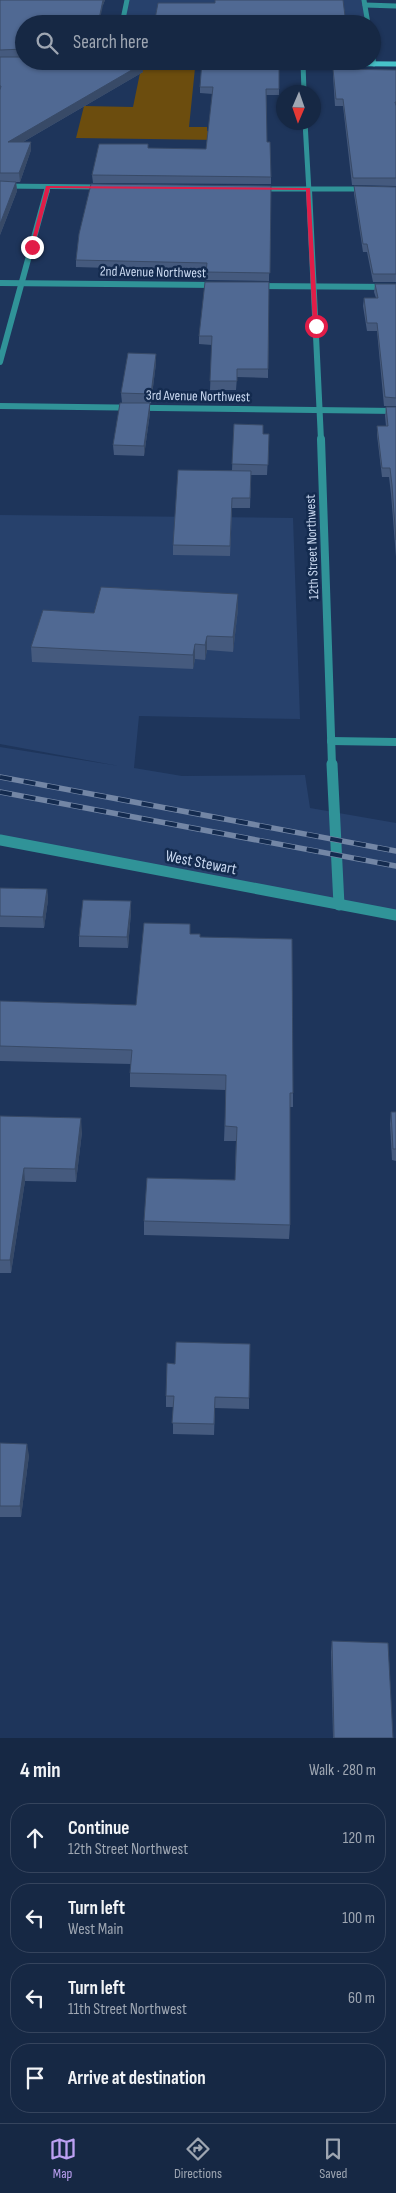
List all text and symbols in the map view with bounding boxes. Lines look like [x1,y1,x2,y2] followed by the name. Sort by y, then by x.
[15,15,381,70] search box
[33,29,61,57] icon: search
[73,31,149,54] text: Search here
[276,85,321,130] north arrow
[21,236,44,259] route end
[100,263,206,281] street label: 2nd Avenue Northwest
[305,315,328,338] route start
[146,387,250,405] street label: 3rd Avenue Northwest
[302,494,322,600] street label: 12th Street Northwest
[164,847,238,879] street label: West Stewart
[20,1758,61,1783] text: 4 min
[309,1761,376,1780] text: Walk · 280 m
[68,1817,129,1840] text: Continue
[21,1824,49,1852] icon: ahead
[343,1829,375,1848] text: 120 m
[68,1840,188,1859] text: 12th Street Northwest
[68,1897,125,1920] text: Turn left
[21,1904,49,1932] icon: left
[342,1909,375,1928] text: 100 m
[68,1920,123,1939] text: West Main
[68,1977,125,2000] text: Turn left
[21,1984,49,2012] icon: left
[348,1989,375,2008] text: 60 m
[68,2000,187,2019] text: 11th Street Northwest
[21,2064,49,2092] icon: arrive
[68,2067,206,2090] text: Arrive at destination
[49,2135,77,2182] tab: Map
[174,2135,222,2182] tab: Directions
[319,2135,347,2182] tab: Saved

